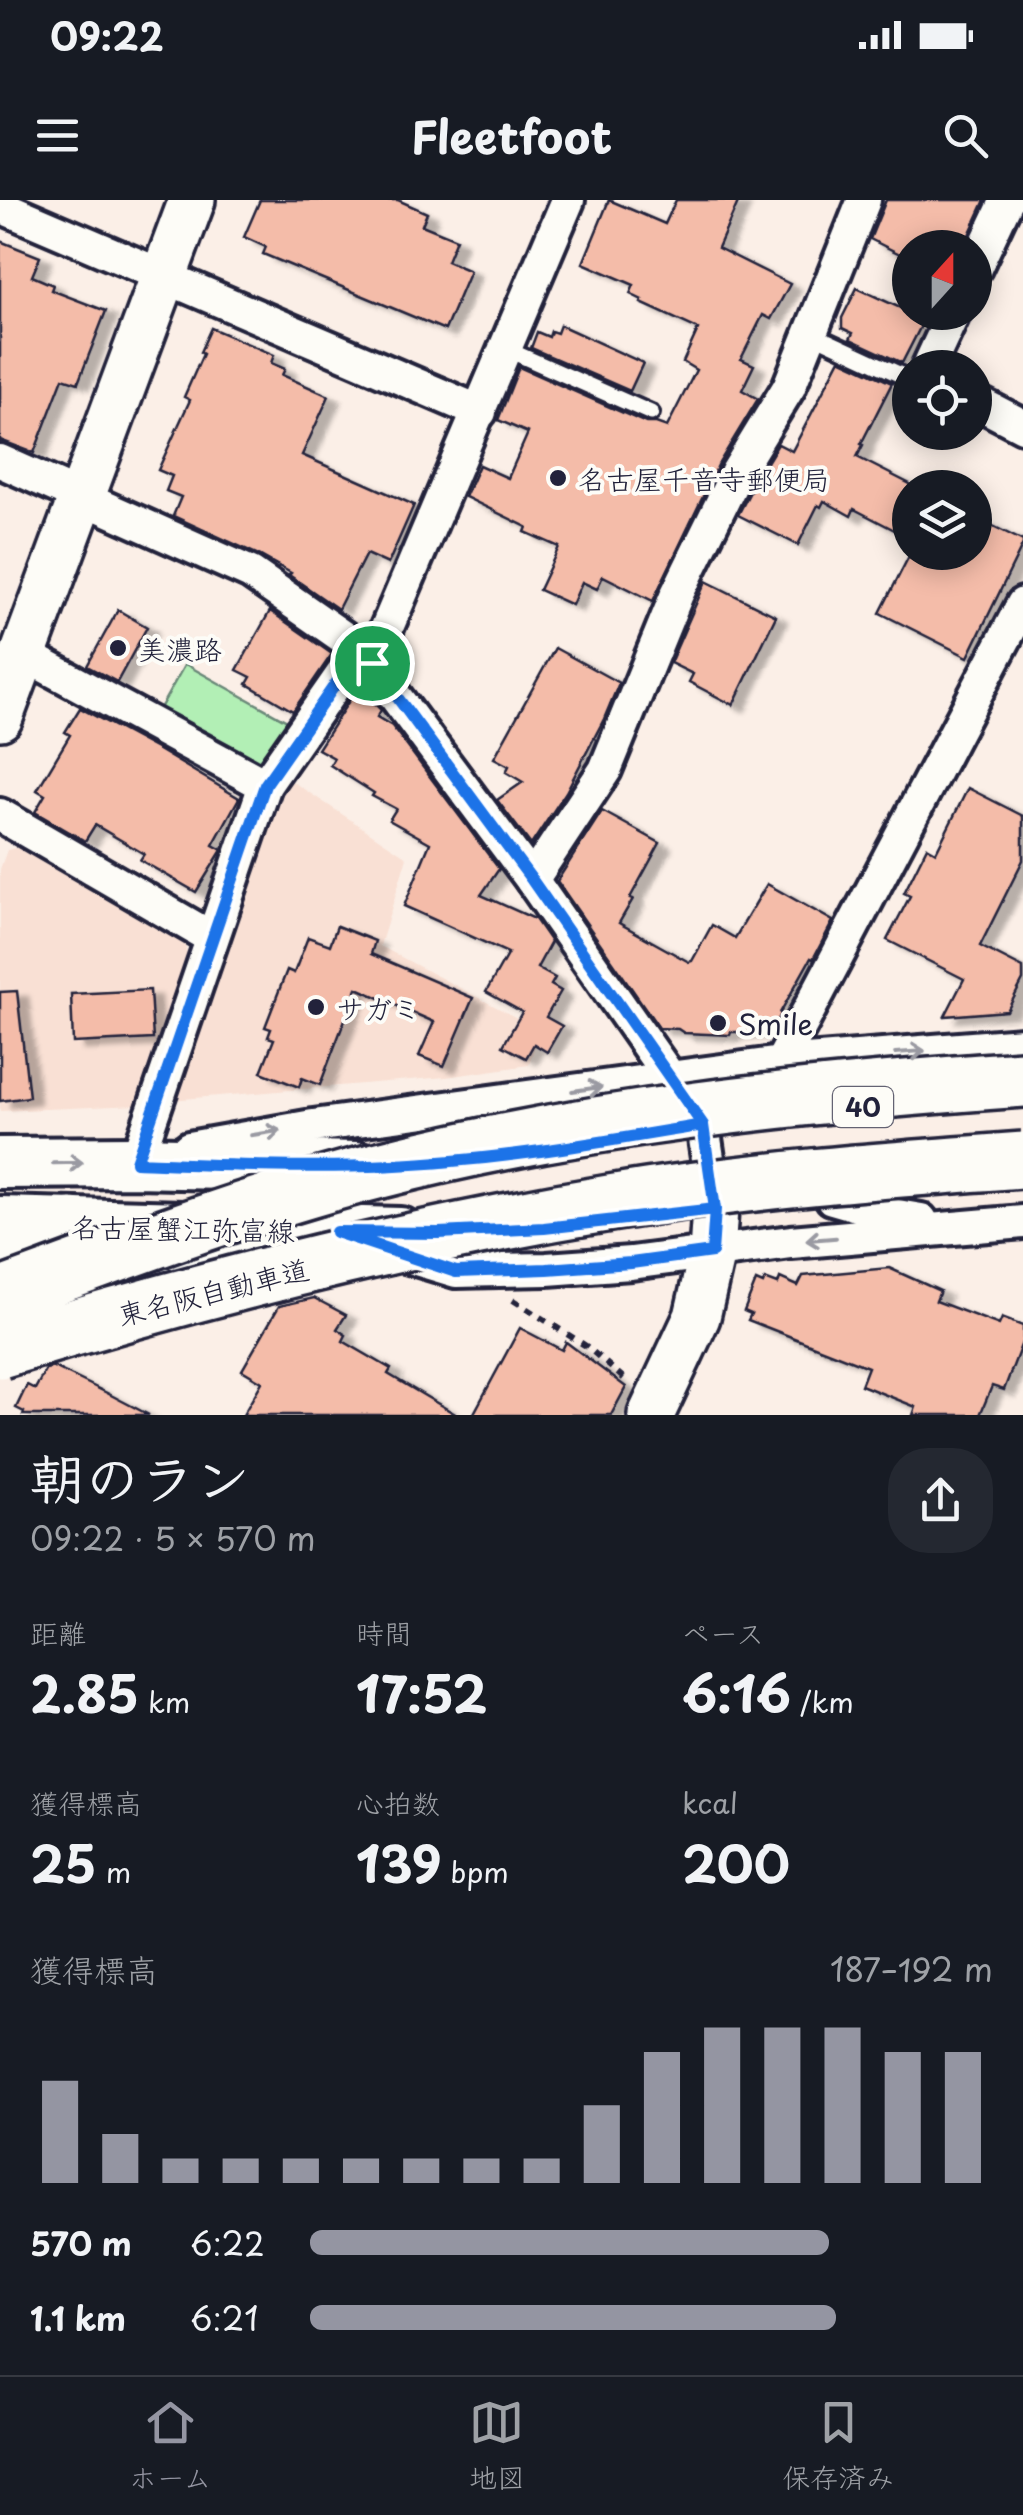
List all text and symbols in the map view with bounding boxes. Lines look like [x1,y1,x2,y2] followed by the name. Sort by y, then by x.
[50,7,164,64] text: 09:22
[411,101,612,169] text: Fleetfoot
[30,108,85,163] icon: menu
[938,108,993,163] icon: search
[892,230,992,330] north arrow
[892,230,992,570] map controls
[892,350,992,450] button: locate
[578,457,830,500] place label: 名古屋千音寺郵便局
[547,467,569,489] marker: 名古屋千音寺郵便局
[892,470,992,570] button: layers
[330,621,415,706] pin
[138,627,222,670] place label: 美濃路
[345,636,400,691] icon: arrive
[107,637,129,659] marker: 美濃路
[336,986,420,1029] place label: サガミ
[305,996,327,1018] marker: サガミ
[738,1002,813,1045] place label: Smile
[707,1012,729,1034] marker: Smile
[894,1042,926,1061] one-way arrow
[571,1079,603,1097] one-way arrow
[833,1087,893,1127] road number: 40
[249,1124,281,1142] one-way arrow
[52,1154,84,1172] one-way arrow
[71,1205,295,1251] street label: 名古屋蟹江弥富線
[806,1230,838,1249] one-way arrow
[113,1246,313,1336] street label: 東名阪自動車道
[30,1435,250,1518] text: 朝のラン
[888,1448,993,1553] button: share
[30,1514,316,1562] text: 09:22 · 5 × 570 m
[30,1611,86,1654] text: 距離
[356,1611,412,1654] text: 時間
[682,1611,764,1654] text: ペース
[30,1654,139,1730] text: 2.85
[356,1654,487,1730] text: 17:52
[682,1654,791,1730] text: 6:16
[139,1680,190,1723] text: km
[791,1680,854,1723] text: /km
[30,1781,142,1824] text: 獲得標高
[356,1781,440,1824] text: 心拍数
[682,1781,738,1824] text: kcal
[30,1824,97,1900] text: 25
[356,1824,442,1900] text: 139
[682,1824,790,1900] text: 200
[97,1850,131,1893] text: m
[442,1850,509,1893] text: bpm
[30,1945,158,1993] text: 獲得標高
[830,1945,993,1993] text: 187–192 m
[30,2219,132,2267] text: 570 m
[190,2219,265,2267] text: 6:22
[30,2294,126,2342] text: 1.1 km
[190,2294,259,2342] text: 6:21
[129,2395,212,2498] tab: ホーム
[469,2395,525,2498] tab: 地図
[782,2395,894,2498] tab: 保存済み

